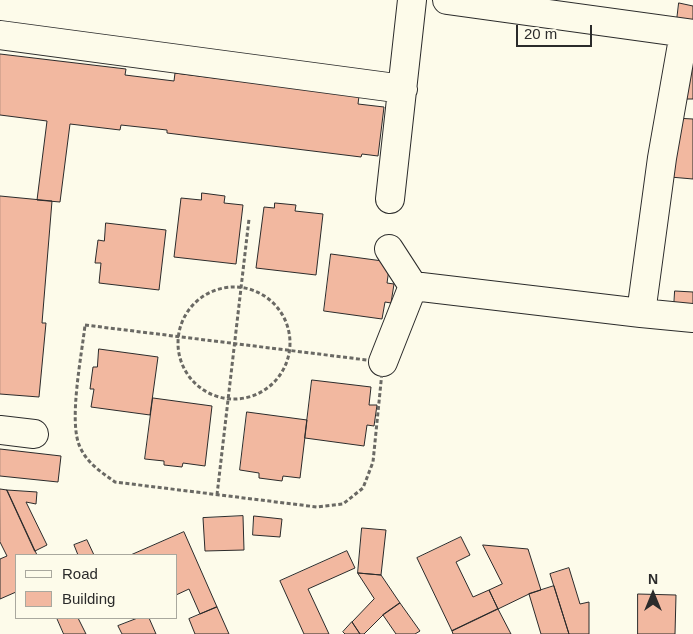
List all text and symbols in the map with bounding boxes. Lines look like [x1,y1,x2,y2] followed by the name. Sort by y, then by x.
[518,15,594,47] scale bar
[524,25,557,42] text: 20 m
[15,554,178,619] legend
[62,565,98,582] text: Road
[628,569,678,619] north arrow
[648,571,658,587] text: N
[62,590,115,607] text: Building

